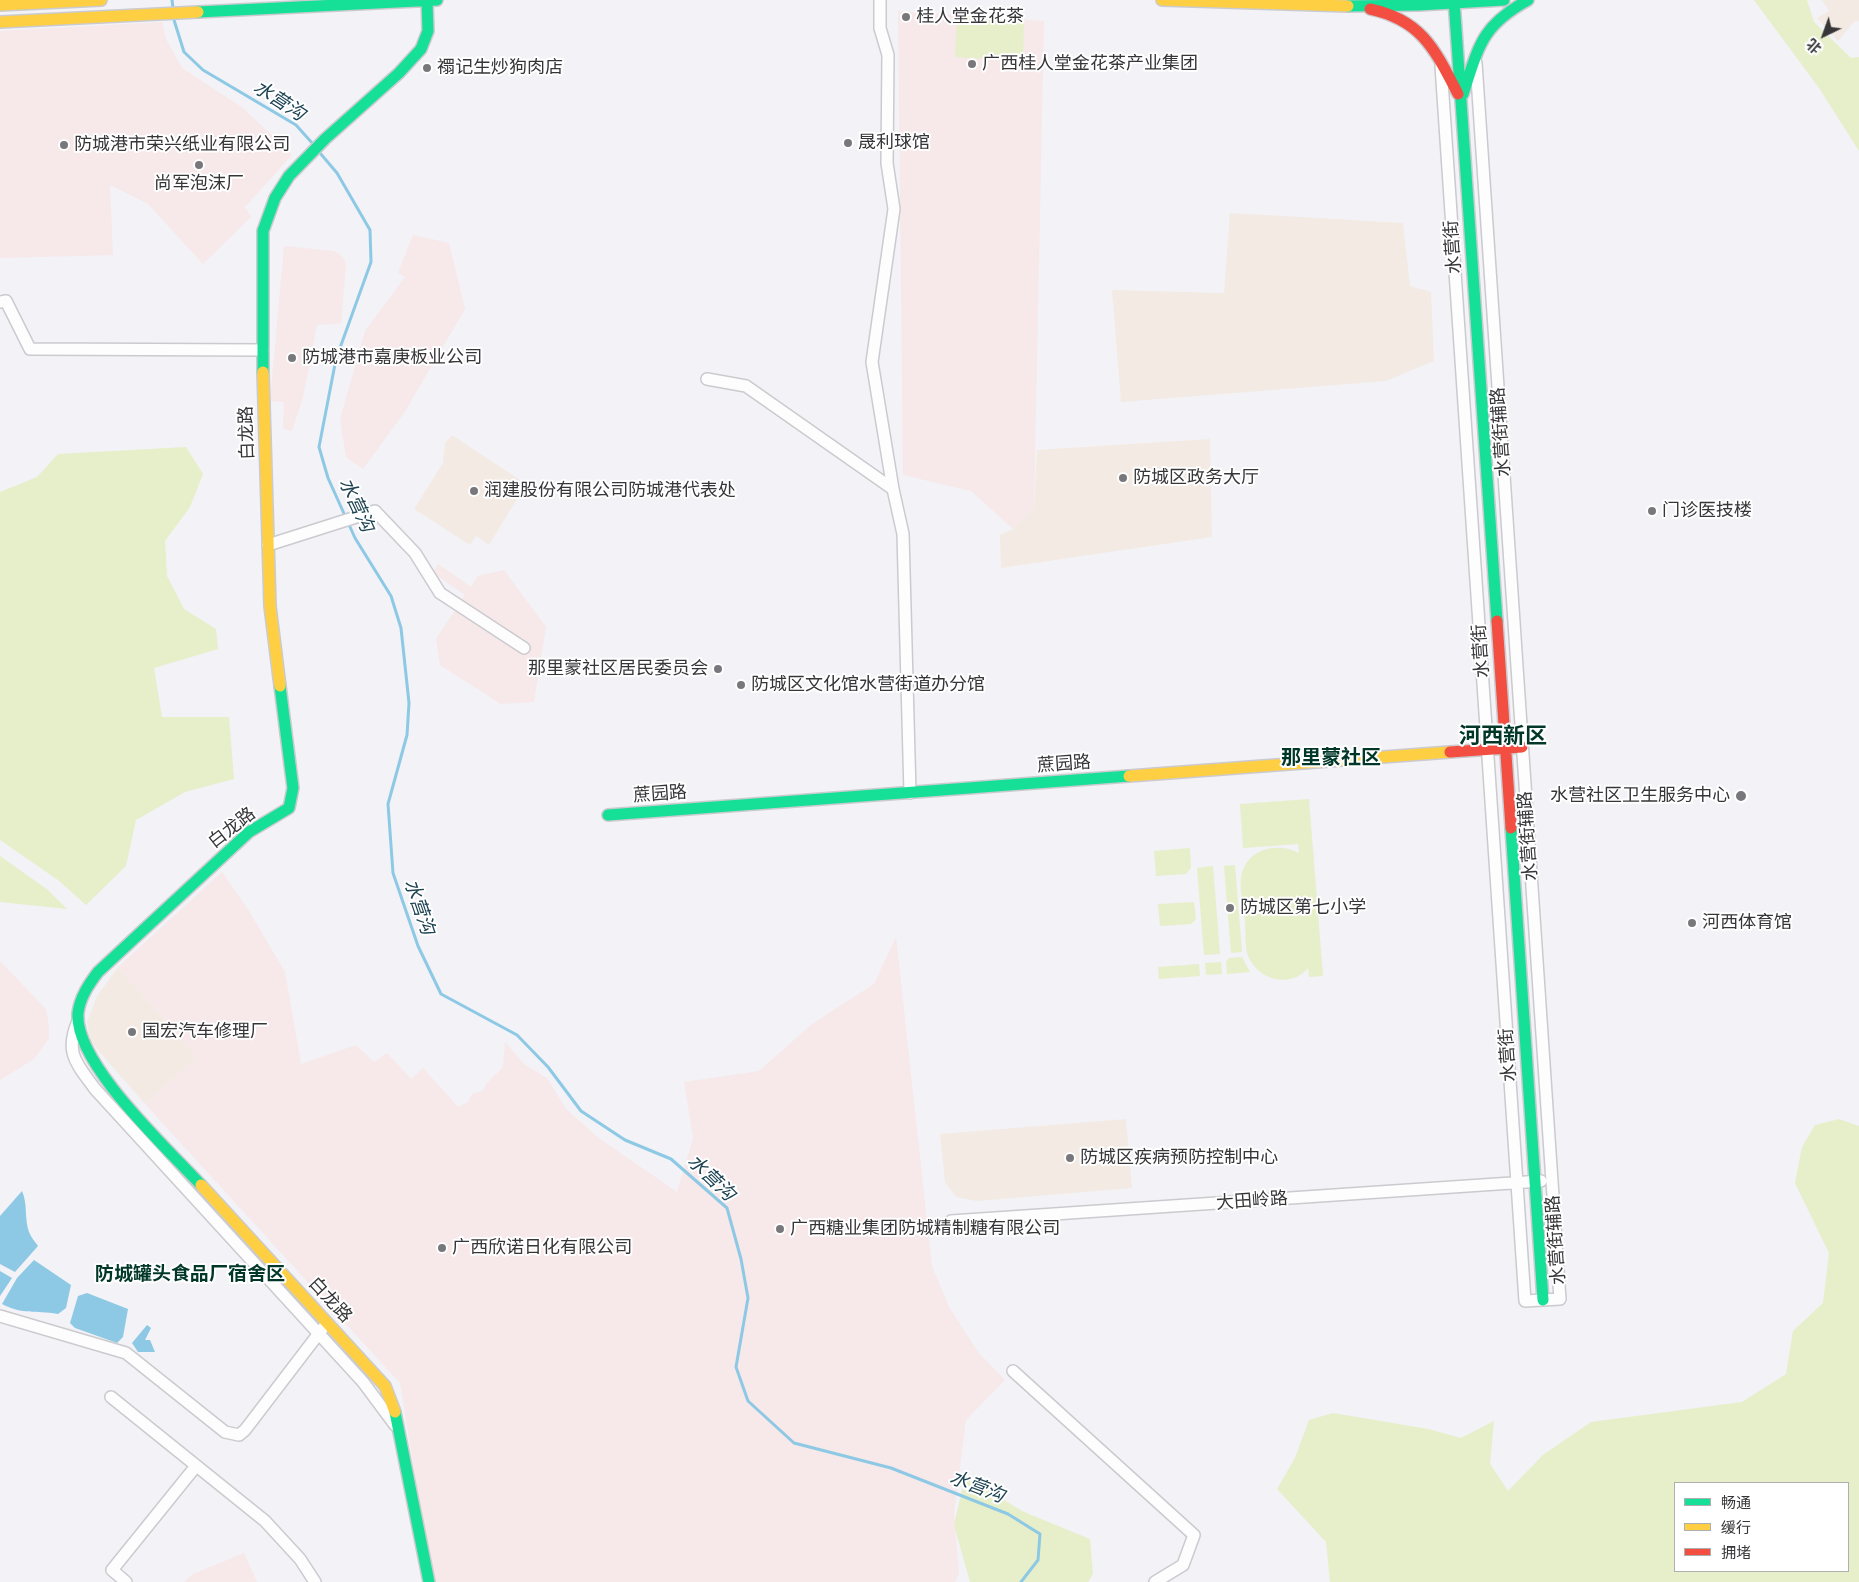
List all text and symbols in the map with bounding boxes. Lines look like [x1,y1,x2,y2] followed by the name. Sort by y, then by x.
[916,6,1024,28] place label: 桂人堂金花茶
[1799,10,1849,60] north arrow
[900,11,912,23] marker: 桂人堂金花茶
[1803,35,1825,58] text: 北
[982,53,1198,75] place label: 广西桂人堂金花茶产业集团
[437,57,563,79] place label: 禤记生炒狗肉店
[966,58,978,70] marker: 广西桂人堂金花茶产业集团
[421,62,433,74] marker: 禤记生炒狗肉店
[249,76,309,126] water label: 水营沟
[858,132,930,154] place label: 晟利球馆
[74,134,290,156] place label: 防城港市荣兴纸业有限公司
[842,137,854,149] marker: 晟利球馆
[58,139,70,151] marker: 防城港市荣兴纸业有限公司
[193,159,205,171] marker: 尚军泡沫厂
[154,173,244,195] place label: 尚军泡沫厂
[1440,219,1466,275] street label: 水营街
[302,347,482,369] place label: 防城港市嘉庚板业公司
[286,352,298,364] marker: 防城港市嘉庚板业公司
[1487,386,1515,478] street label: 水营街辅路
[235,406,259,460] street label: 白龙路
[1133,467,1259,489] place label: 防城区政务大厅
[1117,472,1129,484] marker: 防城区政务大厅
[334,474,378,536] water label: 水营沟
[484,480,736,502] place label: 润建股份有限公司防城港代表处
[468,485,480,497] marker: 润建股份有限公司防城港代表处
[1662,500,1752,522] place label: 门诊医技楼
[1646,505,1658,517] marker: 门诊医技楼
[1468,623,1494,679] street label: 水营街
[528,658,708,680] place label: 那里蒙社区居民委员会
[712,663,724,675] marker: 那里蒙社区居民委员会
[751,674,985,696] place label: 防城区文化馆水营街道办分馆
[735,679,747,691] marker: 防城区文化馆水营街道办分馆
[1459,724,1547,750] district label: 河西新区
[1281,746,1381,770] district label: 那里蒙社区
[1036,751,1092,777] street label: 蔗园路
[632,781,688,807] street label: 蔗园路
[1550,785,1730,807] place label: 水营社区卫生服务中心
[1734,789,1748,803] marker: 水营社区卫生服务中心
[1514,790,1542,882] street label: 水营街辅路
[204,803,260,853] street label: 白龙路
[399,876,439,938] water label: 水营沟
[1240,897,1366,919] place label: 防城区第七小学
[1224,902,1236,914] marker: 防城区第七小学
[1702,912,1792,934] place label: 河西体育馆
[1686,917,1698,929] marker: 河西体育馆
[142,1021,268,1043] place label: 国宏汽车修理厂
[126,1026,138,1038] marker: 国宏汽车修理厂
[1495,1027,1521,1083] street label: 水营街
[1080,1147,1278,1169] place label: 防城区疾病预防控制中心
[683,1150,739,1206] water label: 水营沟
[1064,1152,1076,1164] marker: 防城区疾病预防控制中心
[1215,1188,1289,1214] street label: 大田岭路
[1542,1194,1570,1286] street label: 水营街辅路
[790,1218,1060,1240] place label: 广西糖业集团防城精制糖有限公司
[774,1223,786,1235] marker: 广西糖业集团防城精制糖有限公司
[452,1237,632,1259] place label: 广西欣诺日化有限公司
[436,1242,448,1254] marker: 广西欣诺日化有限公司
[95,1263,285,1285] district label: 防城罐头食品厂宿舍区
[304,1273,356,1327] street label: 白龙路
[946,1466,1008,1508] water label: 水营沟
[1674,1482,1849,1572] legend
[1721,1493,1751,1512] text: 畅通
[1721,1518,1751,1537] text: 缓行
[1721,1543,1751,1562] text: 拥堵

